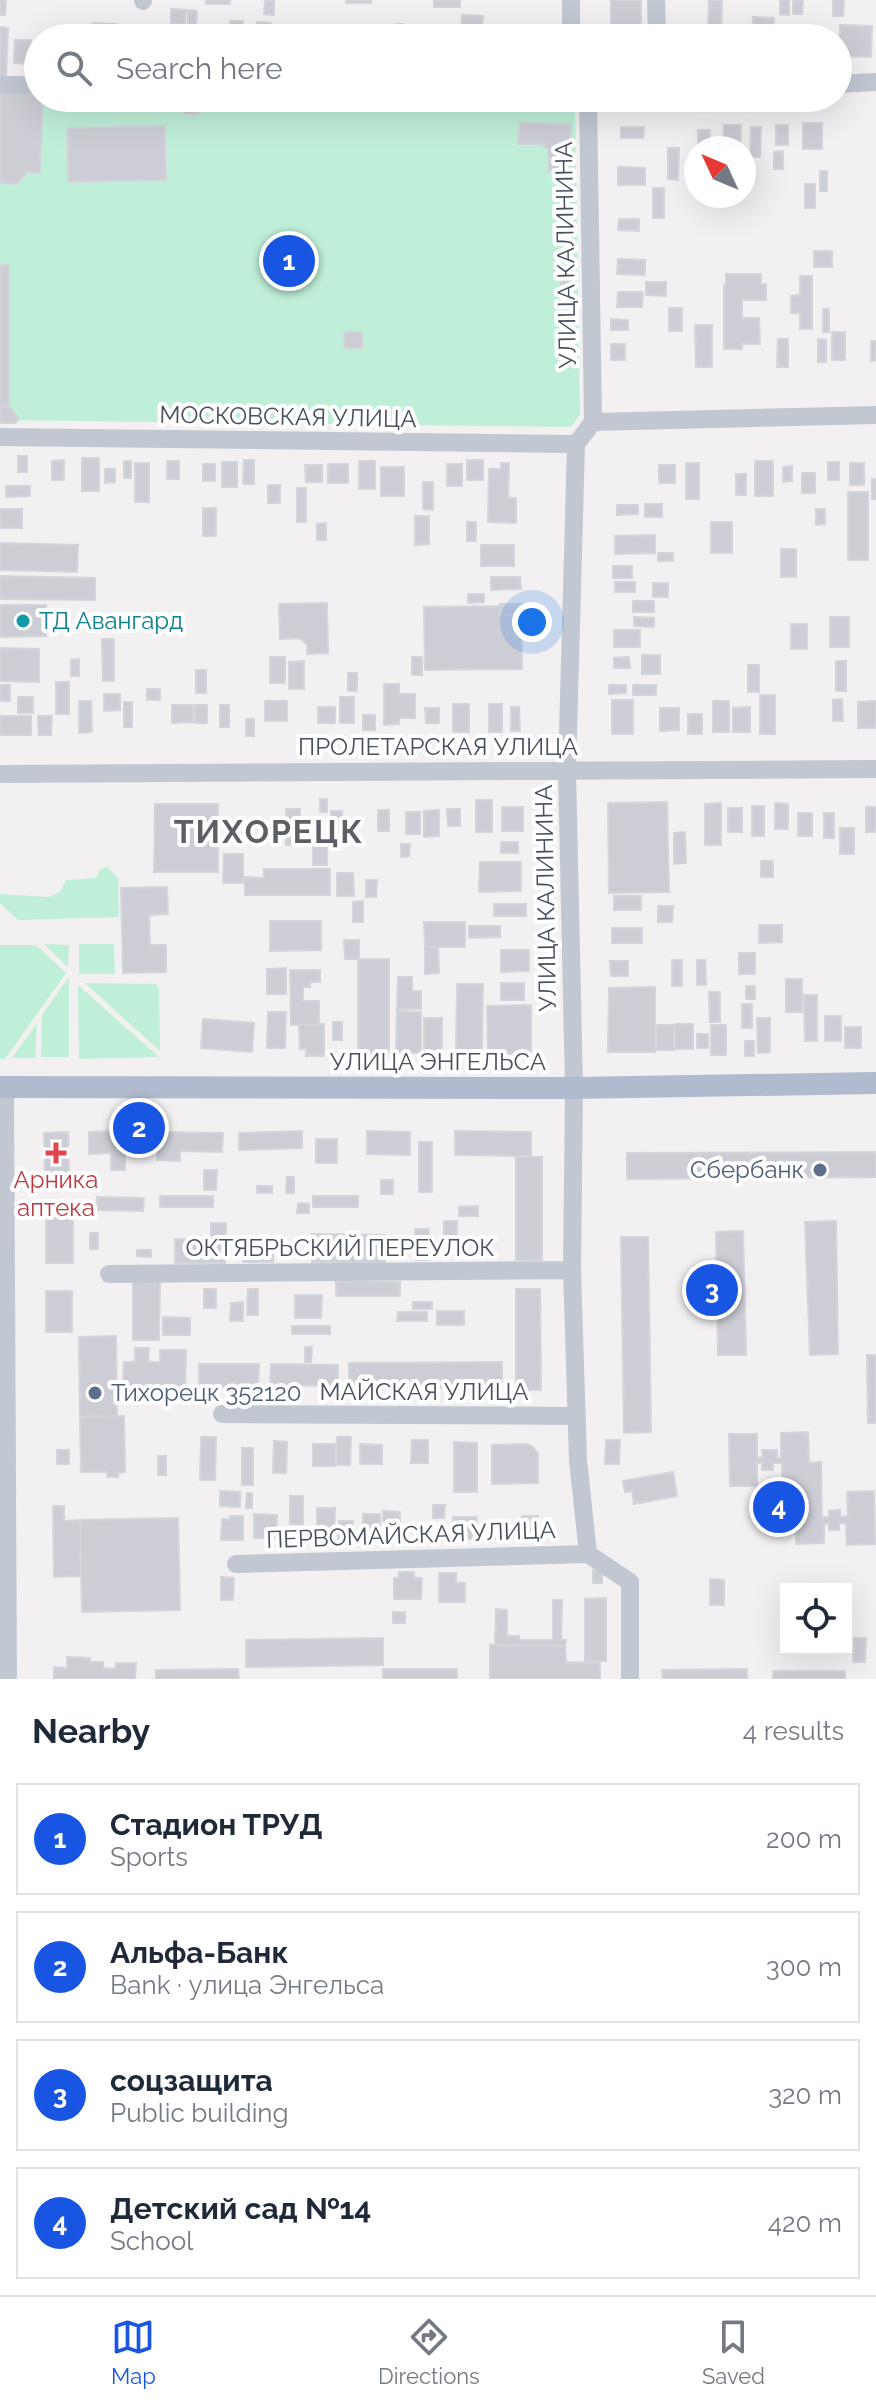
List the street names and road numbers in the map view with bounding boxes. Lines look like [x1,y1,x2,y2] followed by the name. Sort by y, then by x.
[549,141,582,369] street label: УЛИЦА КАЛИНИНА
[159,400,417,433] street label: МОСКОВСКАЯ УЛИЦА
[298,732,578,761] street label: ПРОЛЕТАРСКАЯ УЛИЦА
[529,784,562,1012] street label: УЛИЦА КАЛИНИНА
[330,1047,546,1076] street label: УЛИЦА ЭНГЕЛЬСА
[185,1233,495,1262] street label: ОКТЯБРЬСКИЙ ПЕРЕУЛОК
[319,1377,529,1406] street label: МАЙСКАЯ УЛИЦА
[266,1515,556,1554] street label: ПЕРВОМАЙСКАЯ УЛИЦА

